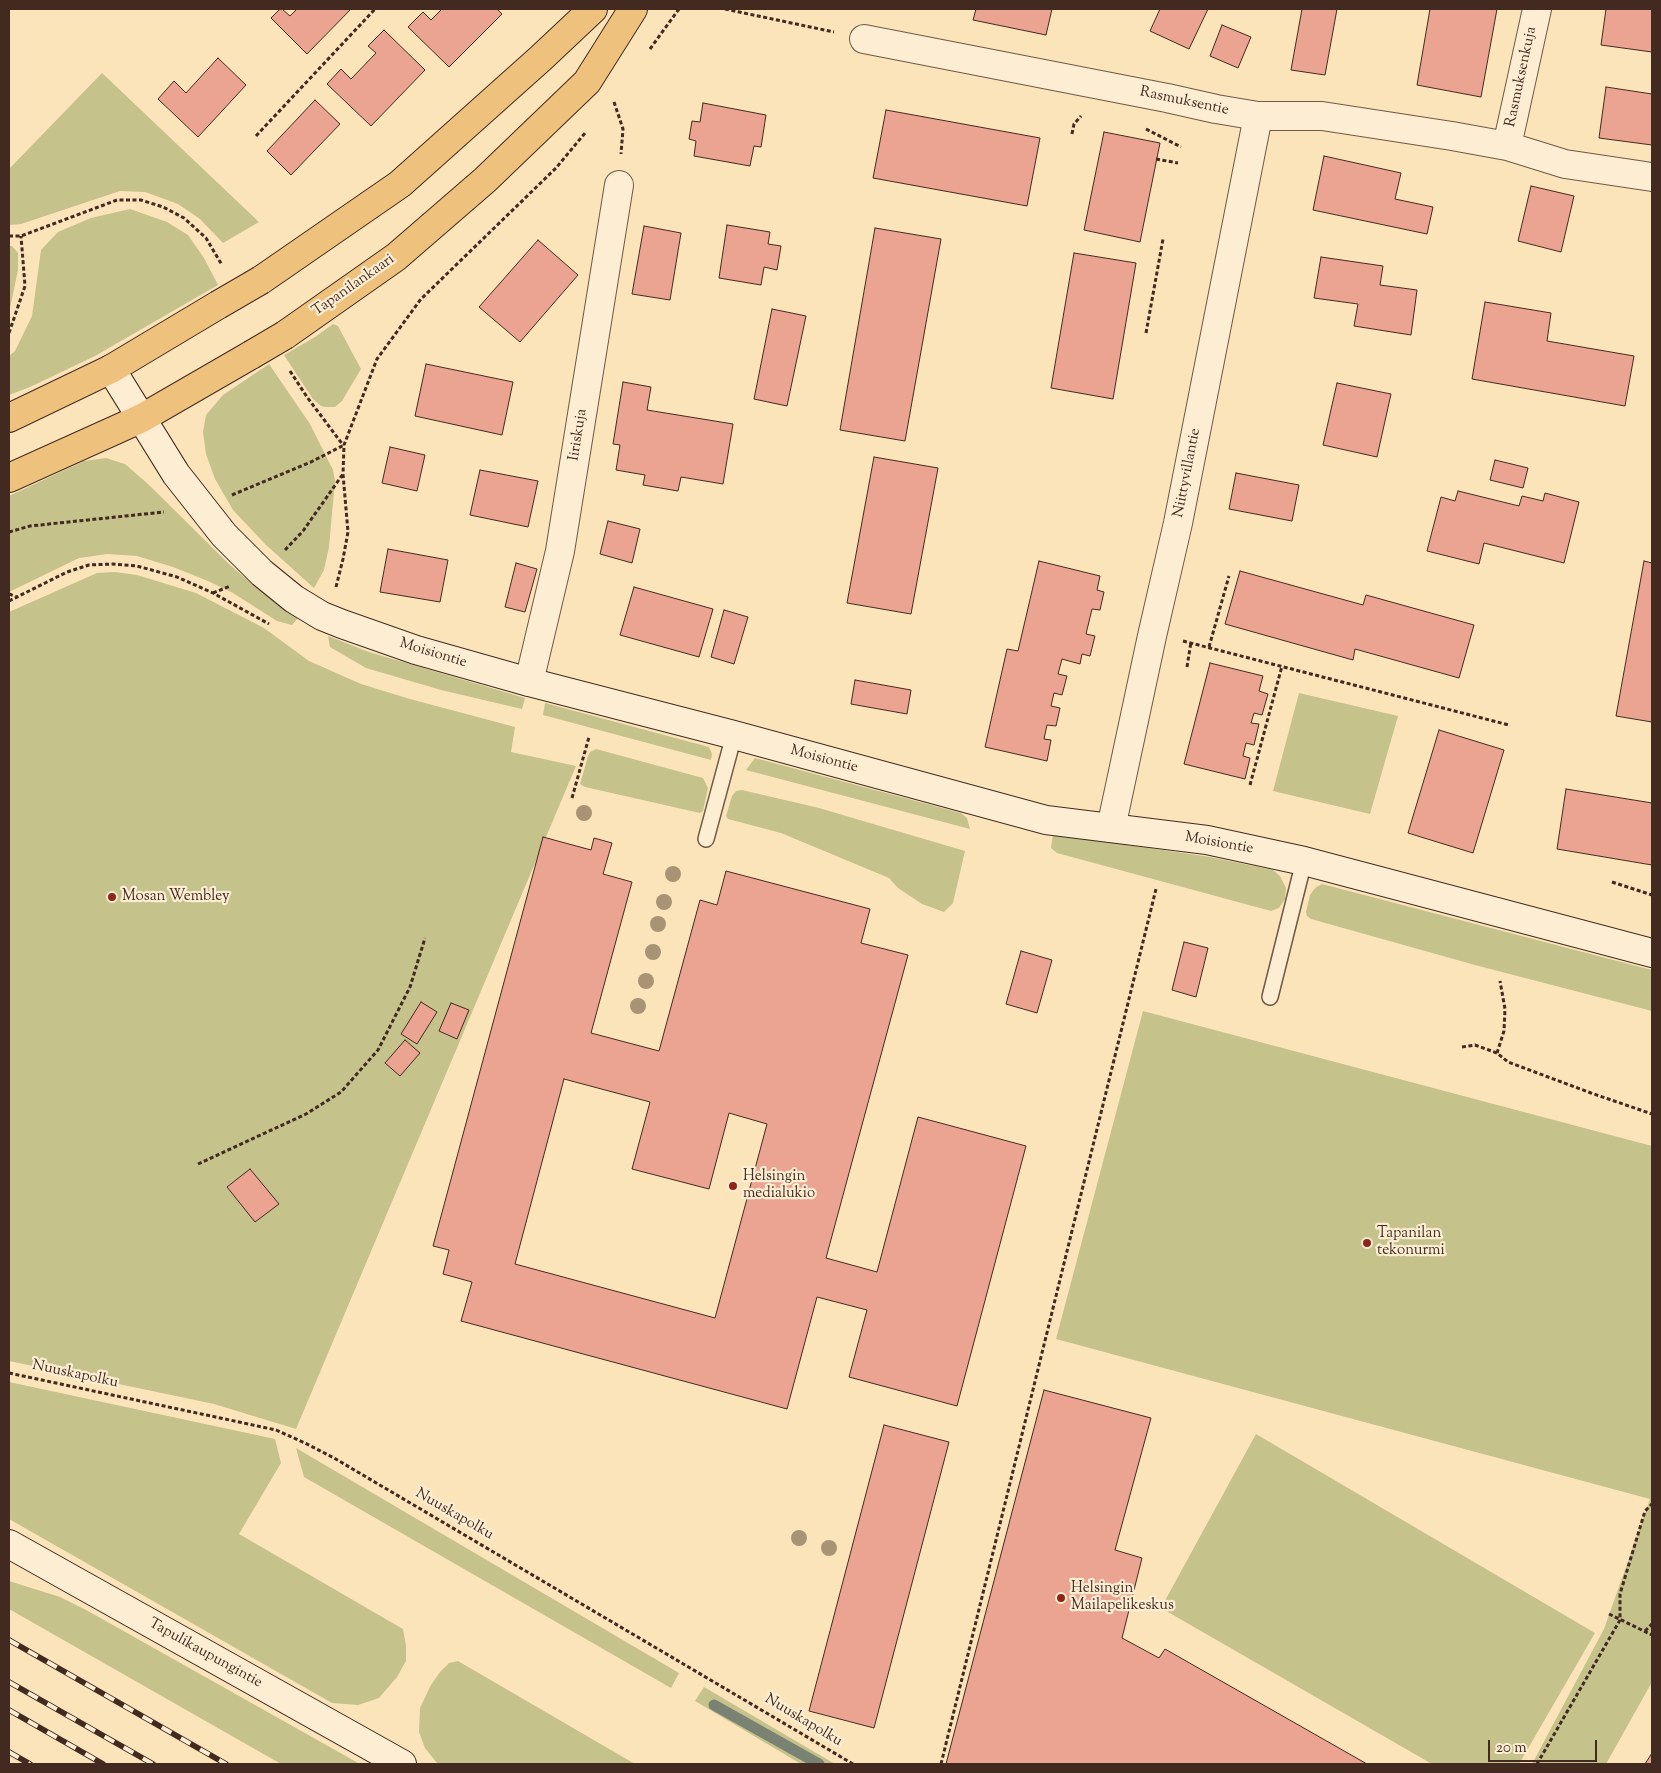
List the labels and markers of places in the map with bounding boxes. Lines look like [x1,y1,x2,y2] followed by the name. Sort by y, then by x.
[122,888,229,906] place label: Mosan Wembley
[106,891,118,903] marker: Mosan Wembley
[743,1168,815,1203] place label: Helsingin medialukio
[727,1180,739,1192] marker: Helsingin medialukio
[1377,1225,1445,1260] place label: Tapanilan tekonurmi
[1361,1237,1373,1249] marker: Tapanilan tekonurmi
[1071,1580,1174,1615] place label: Helsingin Mailapelikeskus
[1055,1592,1067,1604] marker: Helsingin Mailapelikeskus

